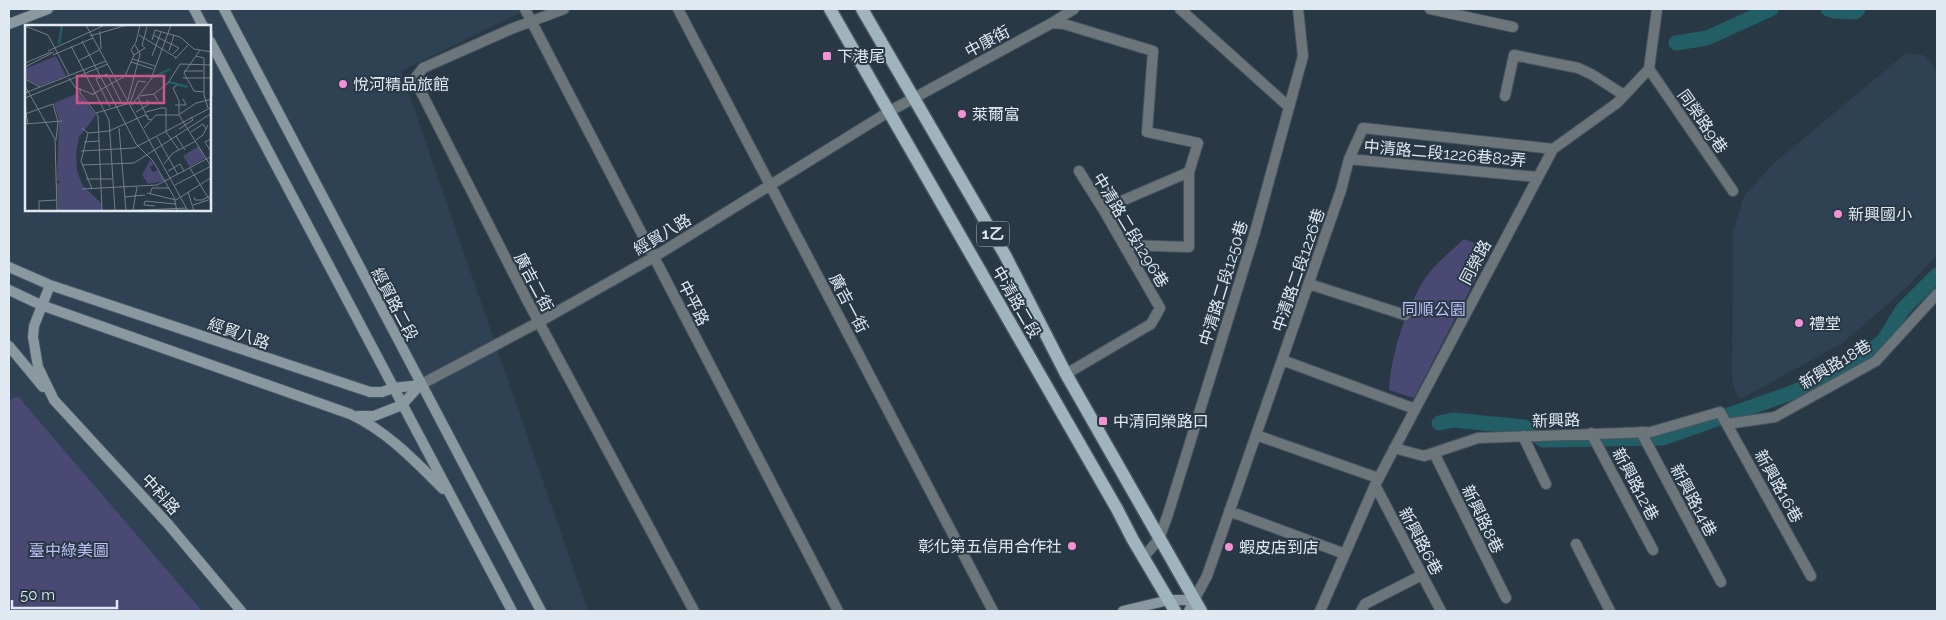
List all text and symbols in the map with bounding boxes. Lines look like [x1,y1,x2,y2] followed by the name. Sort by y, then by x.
[962,22,1013,61] street label: 中康街
[25,25,211,211] inset map
[837,47,885,66] place label: 下港尾
[821,50,833,62] marker: 下港尾
[353,75,449,94] place label: 悅河精品旅館
[337,78,349,90] marker: 悅河精品旅館
[1674,86,1731,157] street label: 同榮路9巷
[972,105,1020,124] place label: 萊爾富
[956,108,968,120] marker: 萊爾富
[1363,137,1527,170] street label: 中清路二段1226巷82弄
[1089,170,1172,291] street label: 中清路二段1296巷
[1848,205,1912,224] place label: 新興國小
[1268,206,1328,334] street label: 中清路二段1226巷
[1832,208,1844,220] marker: 新興國小
[630,210,695,259] street label: 經貿八路
[1195,218,1252,348] street label: 中清路二段1250巷
[977,222,1009,246] road number: 1乙
[1456,237,1495,288] street label: 同榮路
[510,250,557,315] street label: 廣吉二街
[988,263,1045,342] street label: 中清路二段
[367,264,422,344] street label: 經貿路二段
[825,271,872,336] street label: 廣吉一街
[674,278,713,329] street label: 中平路
[1402,300,1466,319] park label: 同順公園
[205,314,272,353] street label: 經貿八路
[1809,314,1841,333] place label: 禮堂
[1793,317,1805,329] marker: 禮堂
[1796,336,1875,393] street label: 新興路18巷
[1532,410,1580,431] street label: 新興路
[1113,412,1209,431] place label: 中清同榮路口
[1097,415,1109,427] marker: 中清同榮路口
[1609,445,1663,524] street label: 新興路12巷
[1751,446,1806,526] street label: 新興路16巷
[1666,461,1721,540] street label: 新興路14巷
[138,470,184,519] street label: 中科路
[1458,482,1507,556] street label: 新興路8巷
[1395,504,1446,578] street label: 新興路6巷
[918,537,1062,556] place label: 彰化第五信用合作社
[1239,538,1319,557] place label: 蝦皮店到店
[1066,540,1078,552] marker: 彰化第五信用合作社
[29,541,109,560] park label: 臺中綠美圖
[1223,541,1235,553] marker: 蝦皮店到店
[12,578,118,610] scale bar
[20,586,55,604] text: 50 m

